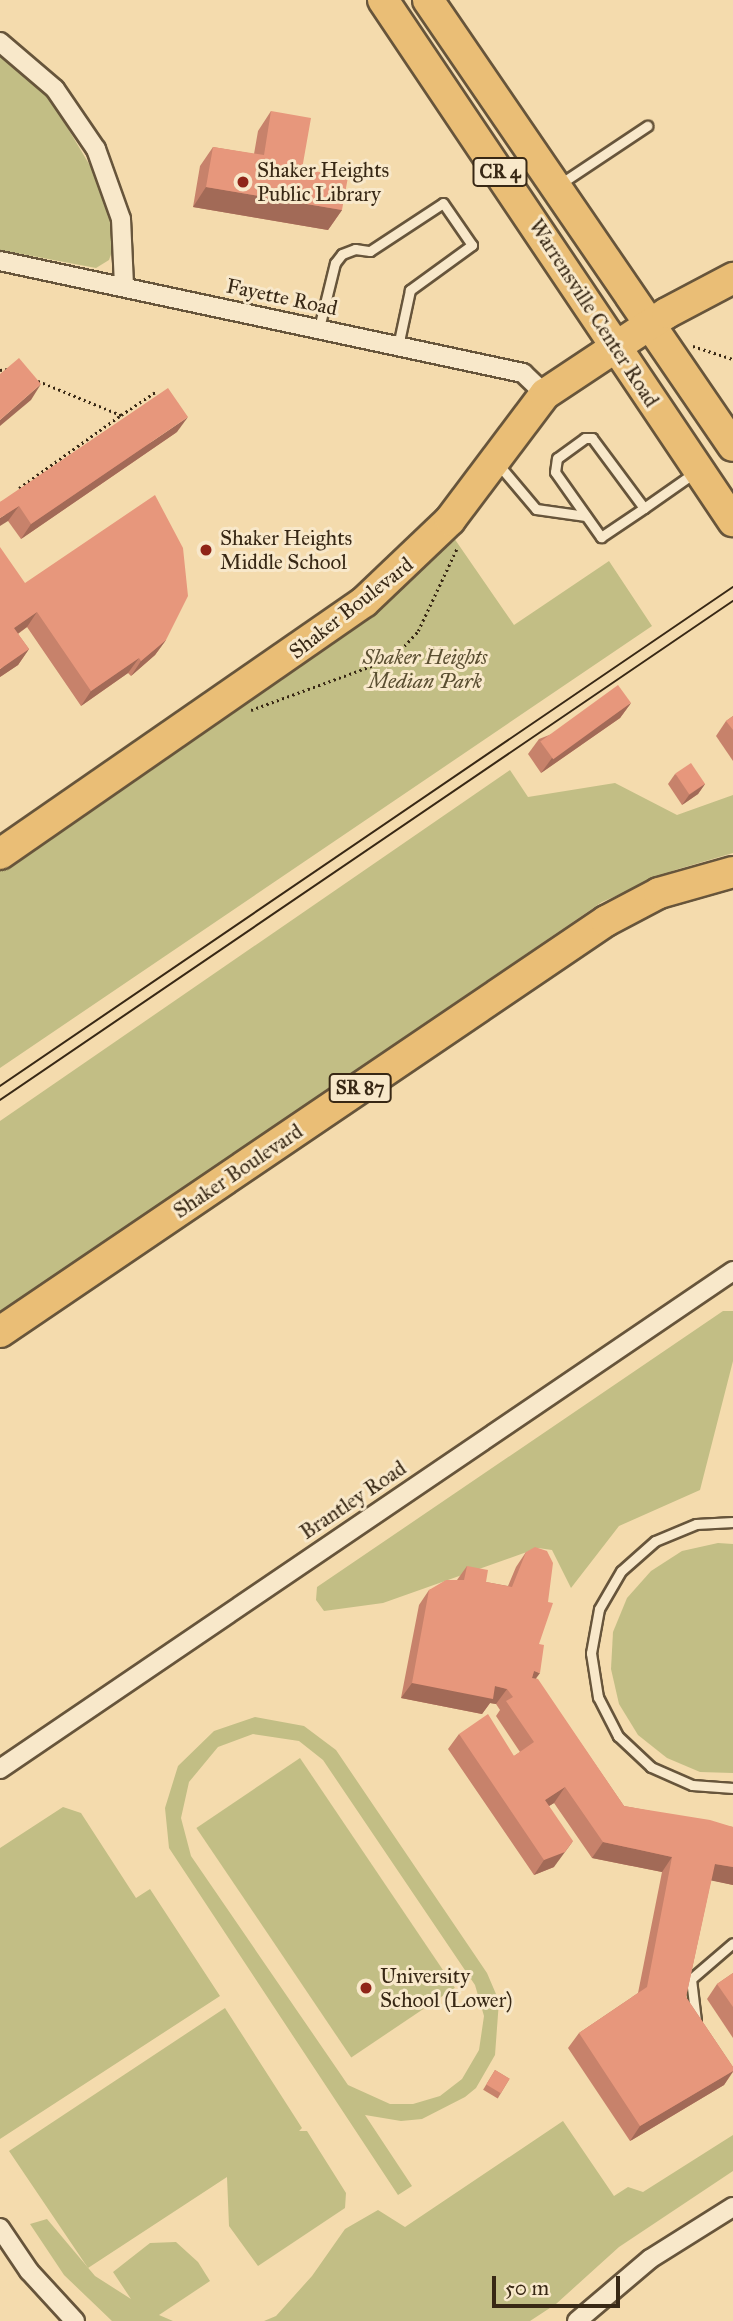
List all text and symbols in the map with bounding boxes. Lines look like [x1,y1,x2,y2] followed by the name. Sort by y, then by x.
[472,156,528,188] road number: CR 4
[257,157,389,207] place label: Shaker Heights Public Library
[235,174,251,190] marker: Shaker Heights Public Library
[524,214,664,412] street label: Warrensville Center Road
[224,273,340,321] street label: Fayette Road
[220,525,352,575] place label: Shaker Heights Middle School
[198,542,214,558] marker: Shaker Heights Middle School
[284,552,418,664] street label: Shaker Boulevard
[363,644,487,694] park label: Shaker Heights Median Park
[328,1072,392,1104] road number: SR 87
[169,1118,307,1224] street label: Shaker Boulevard
[295,1455,411,1545] street label: Brantley Road
[380,1963,512,2013] place label: University School (Lower)
[358,1980,374,1996] marker: University School (Lower)
[495,2262,623,2306] scale bar
[505,2275,549,2301] text: 50 m

